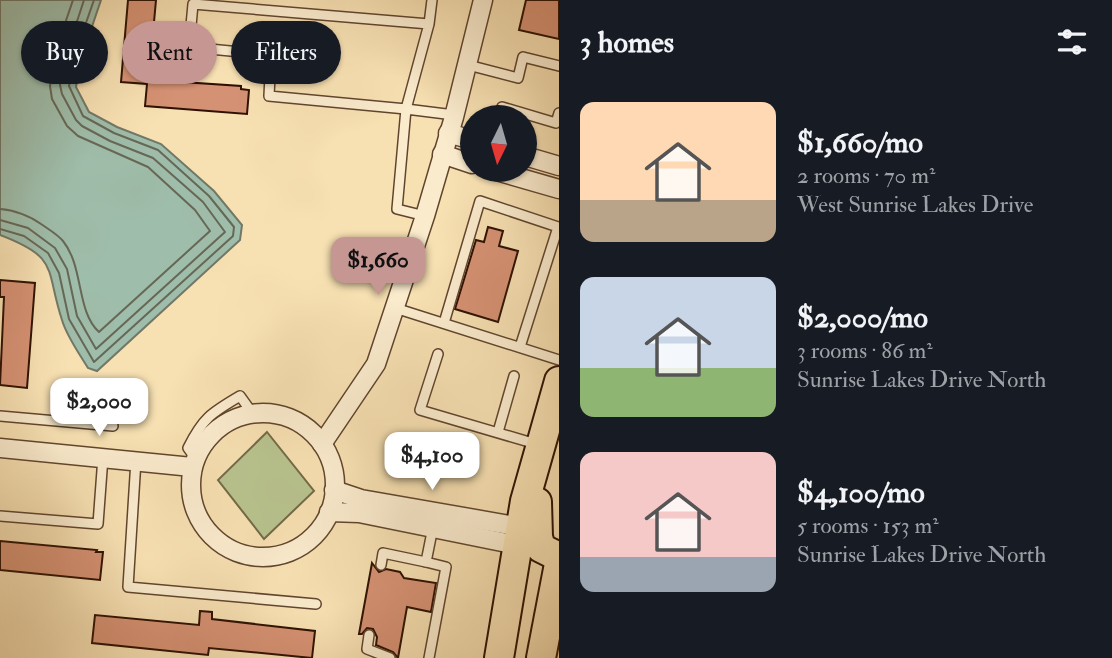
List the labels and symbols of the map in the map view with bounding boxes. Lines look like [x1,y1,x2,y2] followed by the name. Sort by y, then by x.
[460,105,537,182] north arrow
[321,238,435,297] pin: $1,660
[42,378,156,438] pin: $2,000
[375,433,489,492] pin: $4,100

